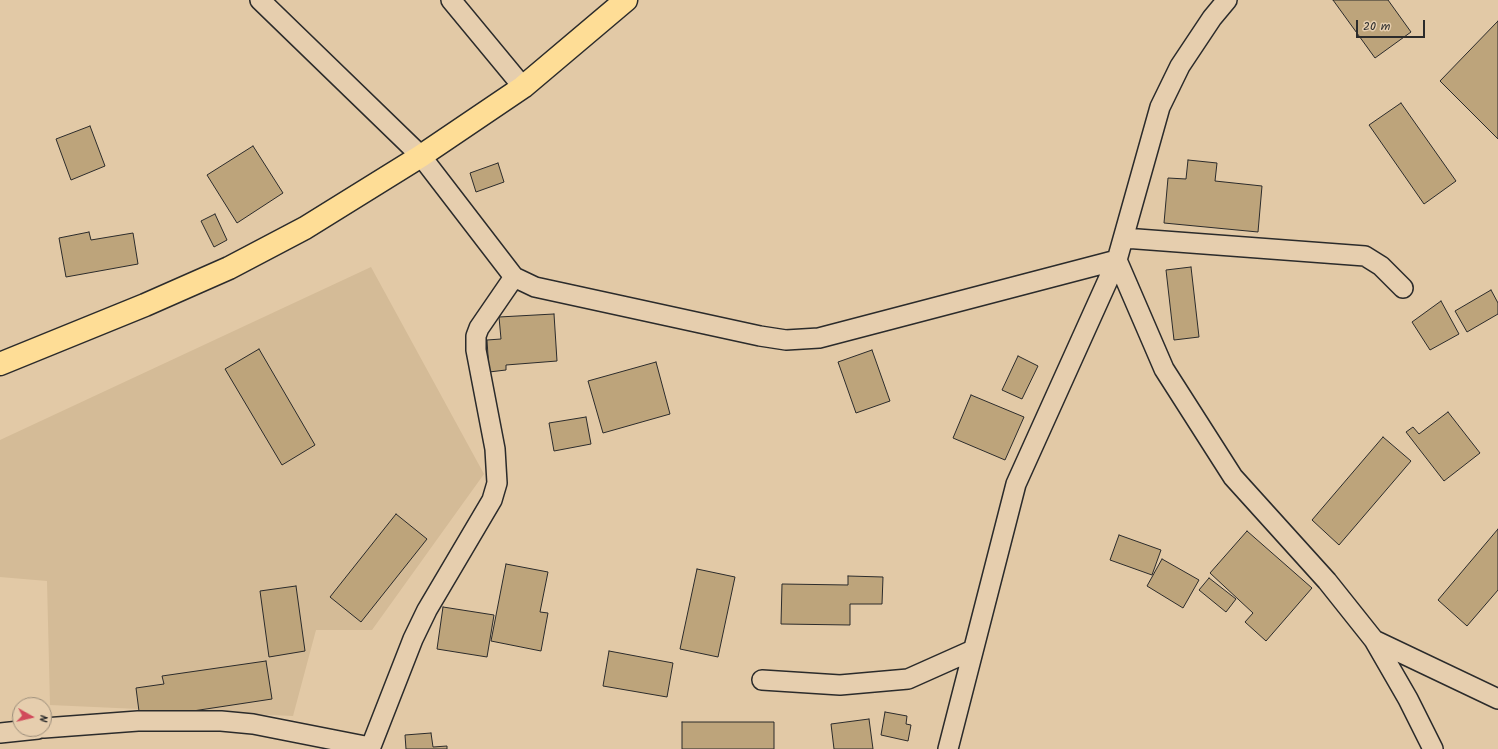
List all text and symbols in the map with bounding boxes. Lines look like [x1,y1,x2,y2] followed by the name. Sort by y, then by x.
[1358,12,1427,38] scale bar
[1363,17,1390,36] text: 20 m
[12,697,52,737] north arrow
[33,714,52,723] text: N

